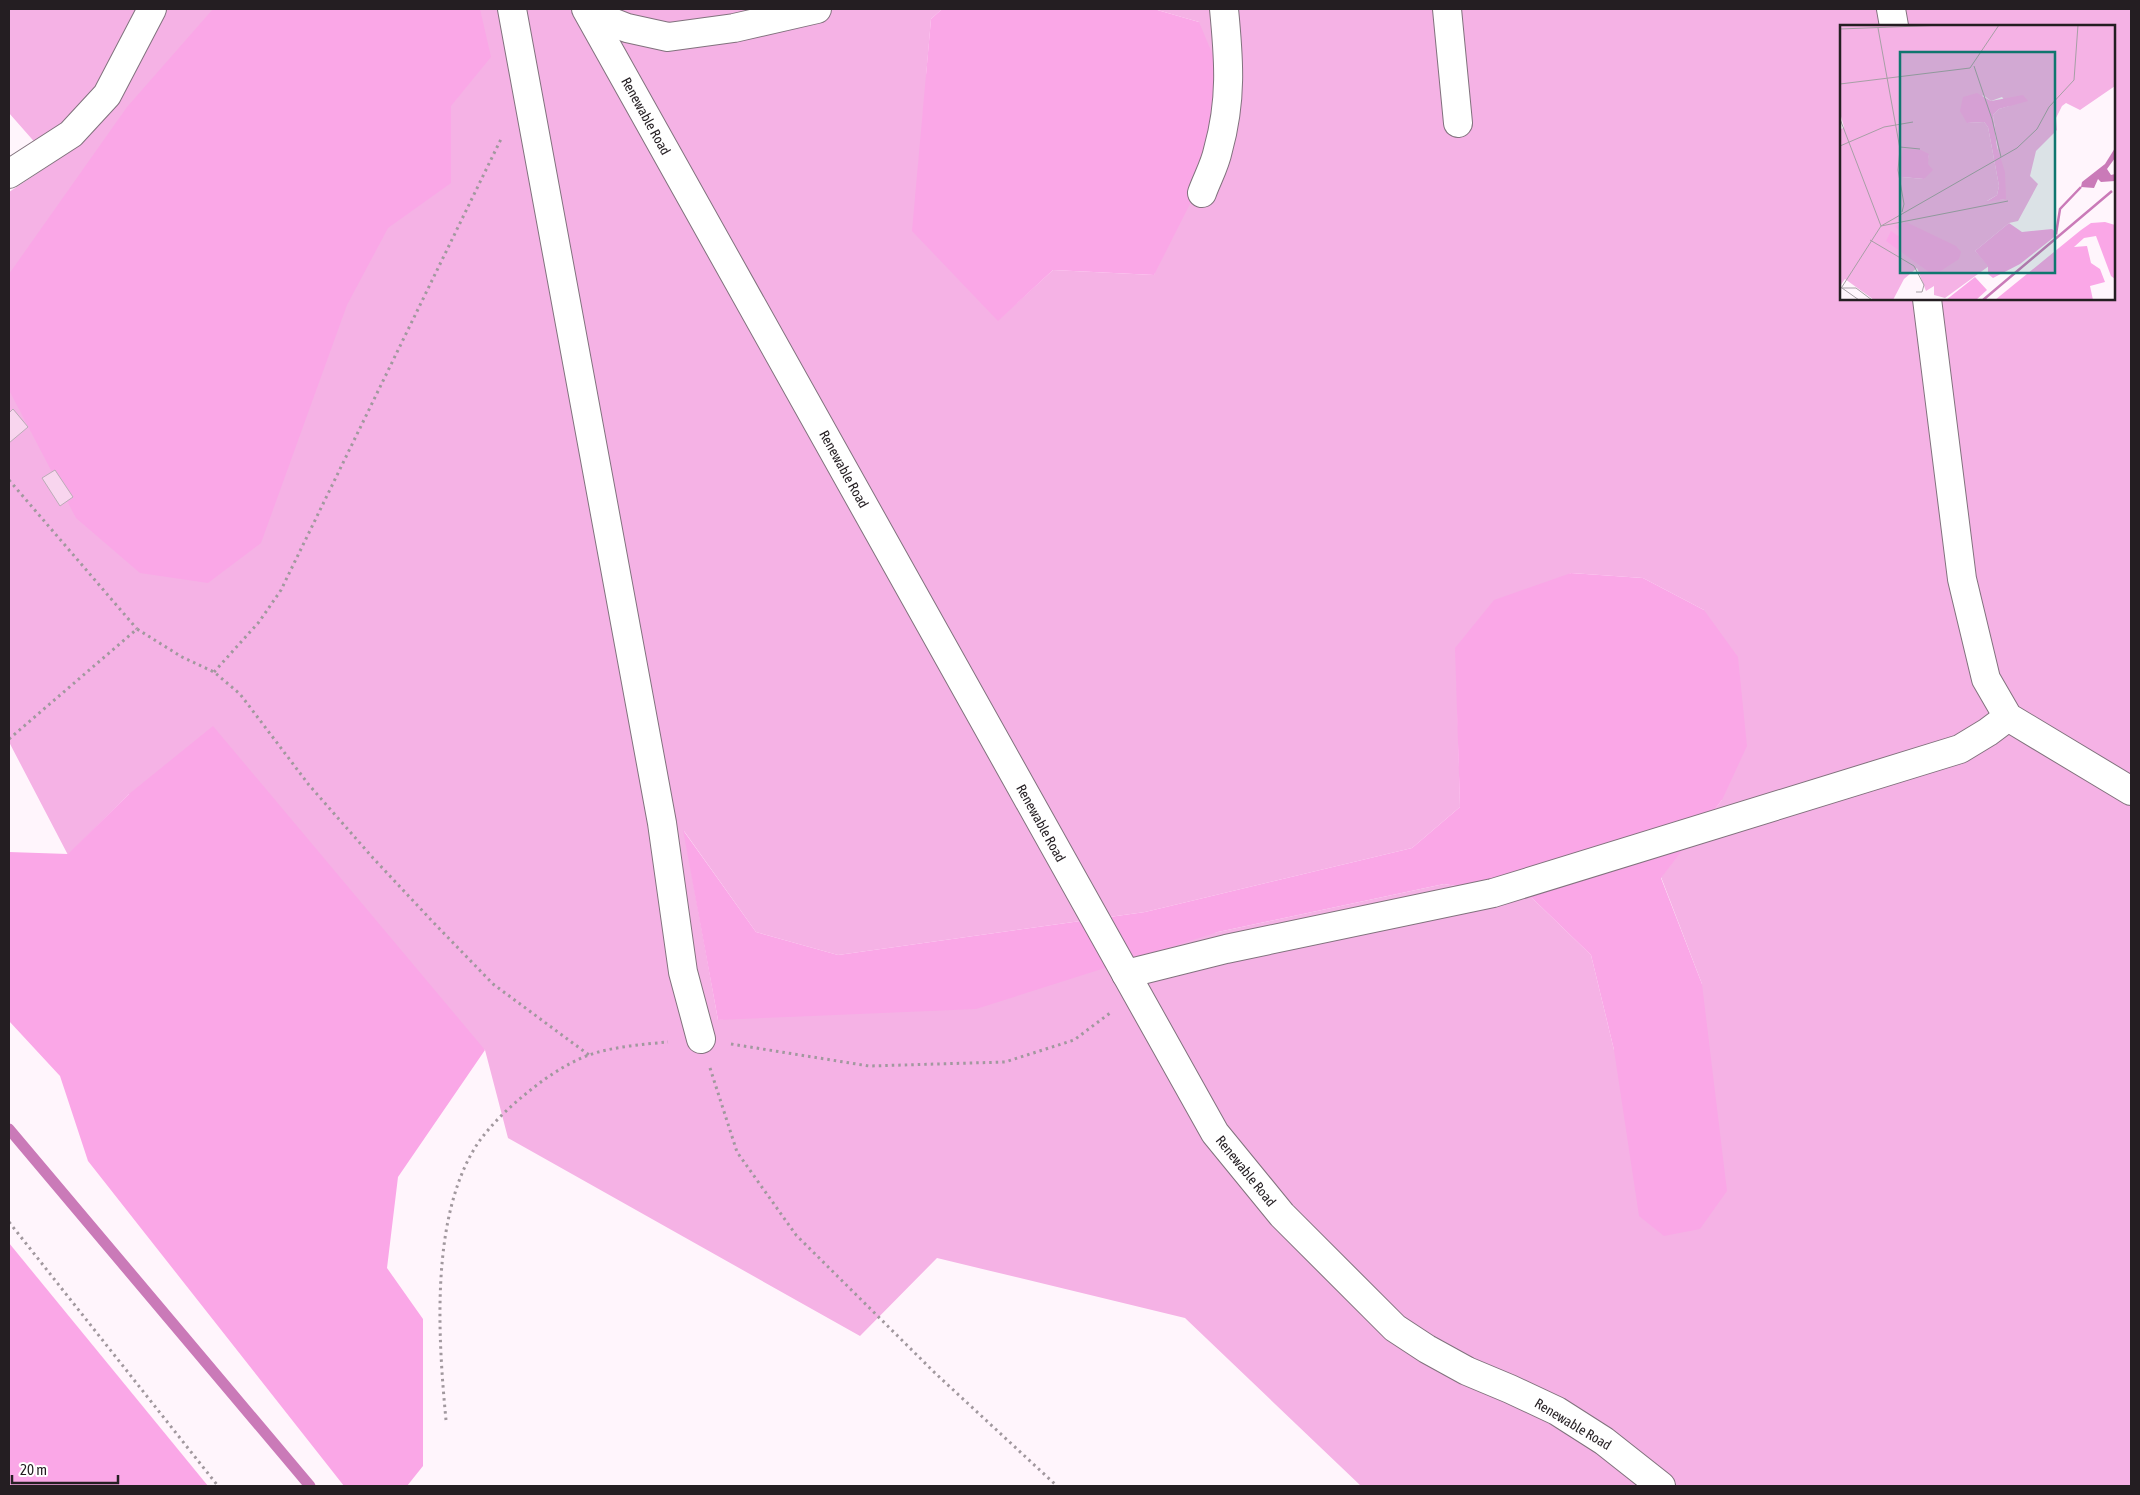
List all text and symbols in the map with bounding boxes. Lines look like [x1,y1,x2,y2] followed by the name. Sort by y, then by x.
[1840,25,2115,300] inset map
[618,74,674,158] street label: Renewable Road
[816,427,872,511] street label: Renewable Road
[1013,781,1069,865] street label: Renewable Road
[1213,1132,1279,1210] street label: Renewable Road
[1532,1395,1614,1453] street label: Renewable Road
[12,1452,119,1484] scale bar
[20,1461,47,1478] text: 20 m

